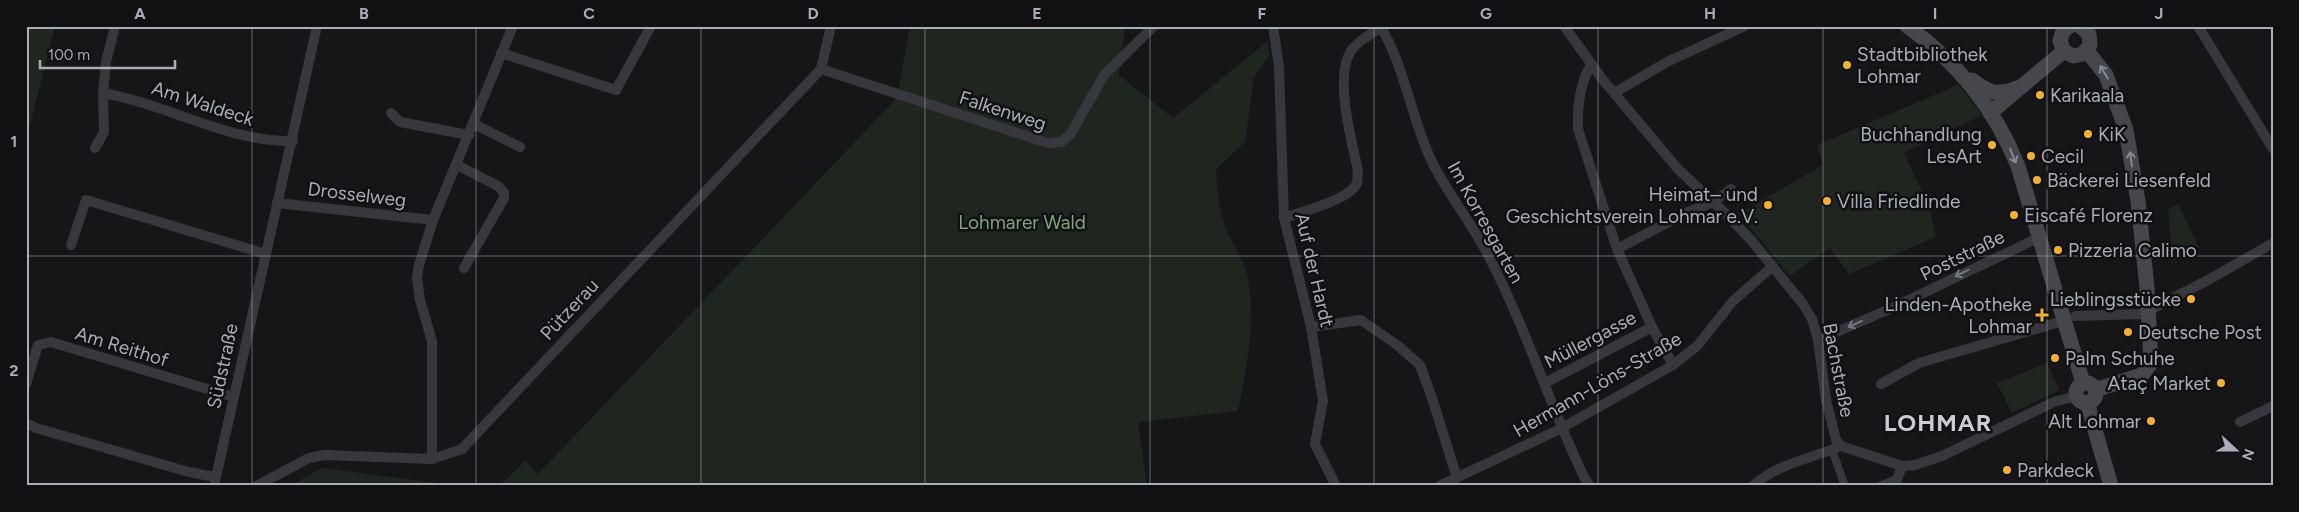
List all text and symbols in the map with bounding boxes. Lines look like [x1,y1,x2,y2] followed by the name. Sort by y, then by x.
[134,4,146,23] text: A
[359,4,369,23] text: B
[583,4,595,23] text: C
[807,4,819,23] text: D
[1032,4,1042,23] text: E
[1258,4,1267,23] text: F
[1480,4,1492,23] text: G
[1704,4,1716,23] text: H
[1933,4,1937,23] text: I
[2155,4,2163,23] text: J
[40,38,175,70] scale bar
[1857,43,1988,88] place label: Stadtbibliothek Lohmar
[48,46,90,64] text: 100 m
[1841,59,1853,71] marker: Stadtbibliothek Lohmar
[2098,66,2108,80] one-way arrow
[149,76,258,131] street label: Am Waldeck
[2050,84,2124,107] place label: Karikaala
[956,86,1049,135] street label: Falkenweg
[2034,89,2046,101] marker: Karikaala
[1860,123,1982,168] place label: Buchhandlung LesArt
[2098,123,2126,146] place label: KiK
[2082,128,2094,140] marker: KiK
[11,132,17,151] text: 1
[1986,139,1998,151] marker: Buchhandlung LesArt
[2041,145,2084,168] place label: Cecil
[2009,148,2019,163] one-way arrow
[2025,150,2037,162] marker: Cecil
[2126,151,2136,167] one-way arrow
[1443,157,1529,287] street label: Im Korresgarten
[2047,169,2211,192] place label: Bäckerei Liesenfeld
[2031,174,2043,186] marker: Bäckerei Liesenfeld
[306,177,407,212] street label: Drosselweg
[1506,183,1758,228] place label: Heimat– und Geschichtsverein Lohmar e.V.
[1837,190,1960,213] place label: Villa Friedlinde
[1821,195,1833,207] marker: Villa Friedlinde
[1762,199,1774,211] marker: Heimat– und Geschichtsverein Lohmar e.V.
[2024,204,2153,227] place label: Eiscafé Florenz
[2008,209,2020,221] marker: Eiscafé Florenz
[958,211,1086,234] park label: Lohmarer Wald
[1290,211,1339,329] street label: Auf der Hardt
[1916,225,2008,286] street label: Poststraße
[2068,239,2197,262] place label: Pizzeria Calimo
[2052,244,2064,256] marker: Pizzeria Calimo
[1955,268,1970,278] one-way arrow
[535,274,603,345] street label: Pützerau
[2050,288,2181,311] place label: Lieblingsstücke
[1884,293,2033,338] place label: Linden-Apotheke Lohmar
[2185,293,2197,305] marker: Lieblingsstücke
[1540,306,1640,373] street label: Müllergasse
[2036,309,2048,321] marker: Linden-Apotheke Lohmar
[1848,320,1863,330] one-way arrow
[72,321,171,372] street label: Am Reithof
[202,321,243,411] street label: Südstraße
[1818,321,1859,419] street label: Bachstraße
[2138,321,2262,344] place label: Deutsche Post
[2122,326,2134,338] marker: Deutsche Post
[1509,327,1685,442] street label: Hermann-Löns-Straße
[2065,347,2175,370] place label: Palm Schuhe
[2049,352,2061,364] marker: Palm Schuhe
[9,361,19,380] text: 2
[2108,372,2211,395] place label: Ataç Market
[2215,377,2227,389] marker: Ataç Market
[1884,408,1992,437] district label: LOHMAR
[2048,410,2142,433] place label: Alt Lohmar
[2145,415,2157,427] marker: Alt Lohmar
[2212,424,2262,474] north arrow
[2238,446,2258,463] text: N
[2017,459,2095,482] place label: Parkdeck
[2001,464,2013,476] marker: Parkdeck

